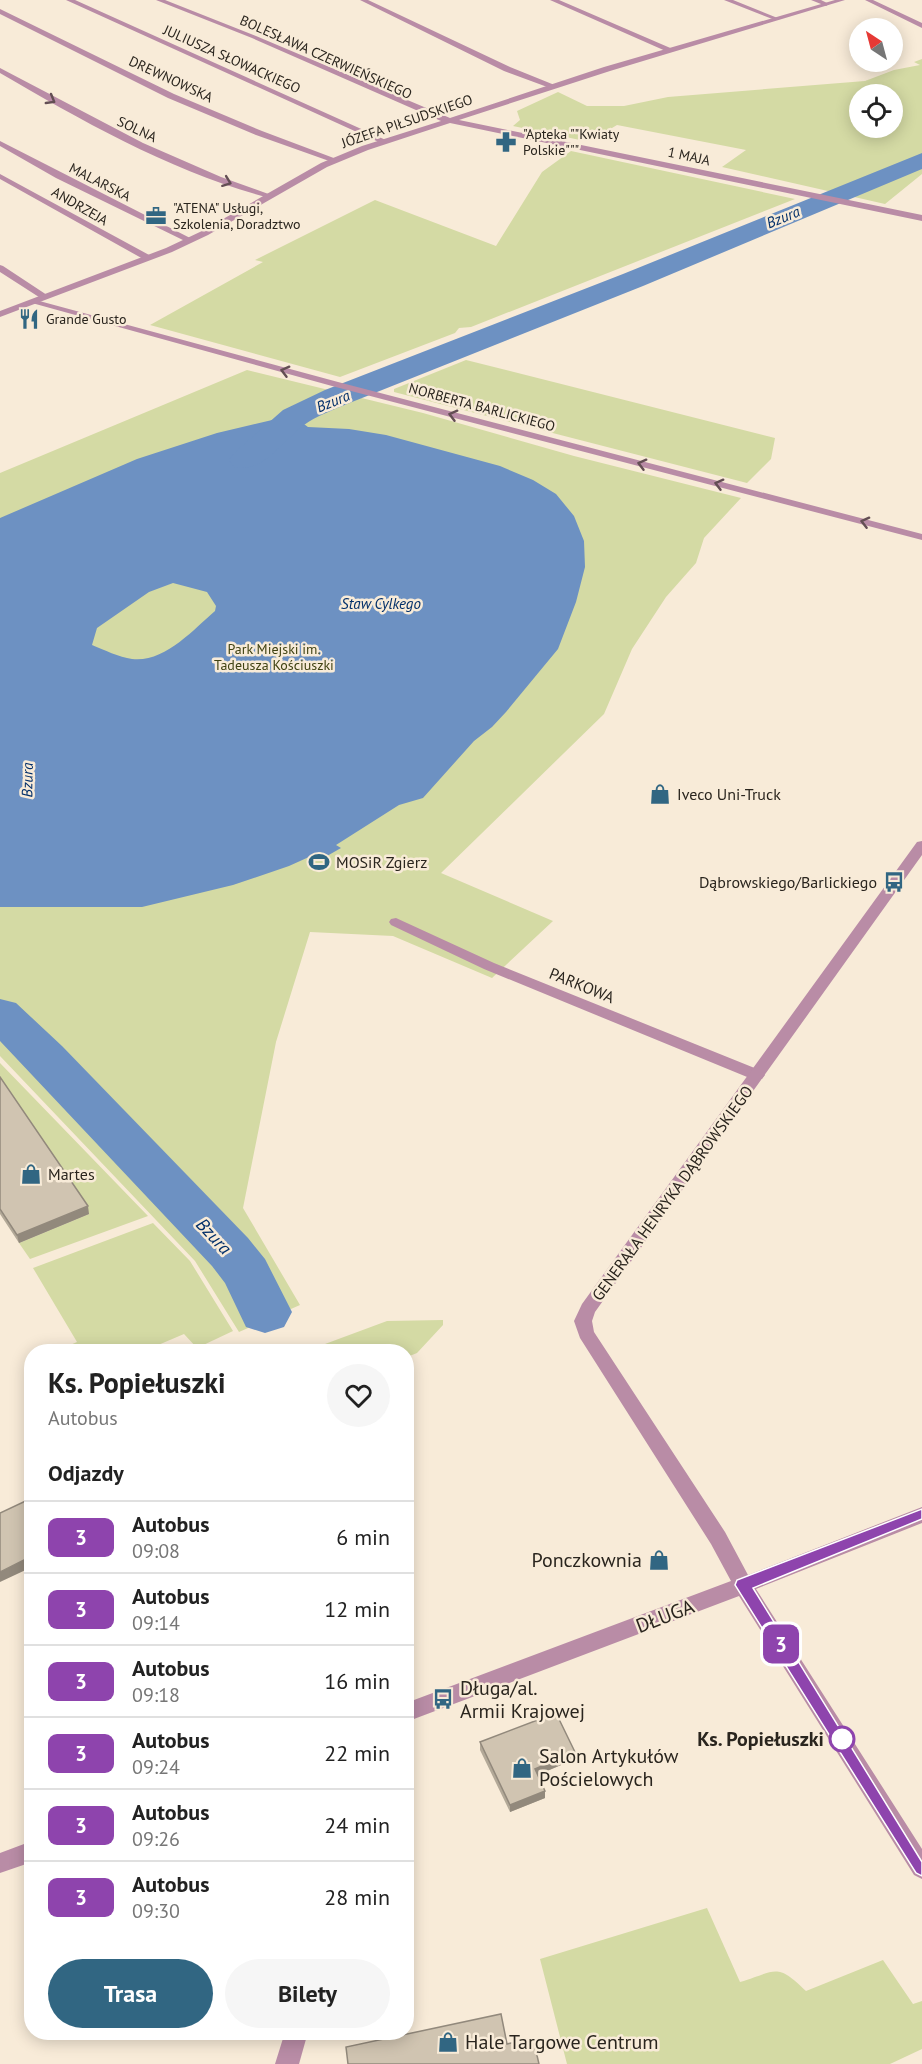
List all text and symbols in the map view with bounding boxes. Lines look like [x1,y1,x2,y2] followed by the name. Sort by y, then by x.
[237,11,415,103] street label: BOLESŁAWA CZERWIEŃSKIEGO
[849,18,903,72] north arrow
[849,18,903,138] map controls
[160,20,303,97] street label: JULIUSZA SŁOWACKIEGO
[126,52,217,107] street label: DREWNOWSKA
[849,84,903,138] button: locate
[338,90,475,152] street label: JÓZEFA PIŁSUDSKIEGO
[45,92,55,104] one-way arrow
[114,112,160,146] street label: SOLNA
[523,125,620,159] place label: "Apteka ""Kwiaty Polskie"""
[494,130,518,154] pharmacy icon: "Apteka ""Kwiaty Polskie"""
[666,143,713,169] street label: 1 MAJA
[66,159,135,206] street label: MALARSKA
[221,175,232,188] one-way arrow
[49,183,112,230] street label: ANDRZEJA
[173,199,301,233] place label: "ATENA" Usługi, Szkolenia, Doradztwo
[763,201,803,232] water label: Bzura
[144,204,168,228] office icon: "ATENA" Usługi, Szkolenia, Doradztwo
[17,307,41,331] restaurant icon: Grande Gusto
[46,310,126,328] place label: Grande Gusto
[280,366,291,378] one-way arrow
[407,379,557,435] street label: NORBERTA BARLICKIEGO
[313,385,353,416] water label: Bzura
[448,409,458,422] one-way arrow
[637,459,648,471] one-way arrow
[715,479,725,492] one-way arrow
[861,517,871,530] one-way arrow
[341,594,421,613] water label: Staw Cylkego
[214,640,334,674] park label: Park Miejski im. Tadeusza Kościuszki
[17,762,37,797] water label: Bzura
[648,782,672,806] shop icon: Iveco Uni-Truck
[677,784,781,804] place label: Iveco Uni-Truck
[307,850,331,874] sports icon: MOSiR Zgierz
[336,852,427,872] place label: MOSiR Zgierz
[882,870,906,894] bus stop icon: Dąbrowskiego/Barlickiego
[699,872,877,892] place label: Dąbrowskiego/Barlickiego
[546,963,618,1007] street label: PARKOWA
[587,1081,757,1304] street label: GENERAŁA HENRYKA DĄBROWSKIEGO
[19,1162,43,1186] shop icon: Martes
[48,1164,95,1184] place label: Martes
[191,1213,237,1259] water label: Bzura
[48,1364,226,1401] text: Ks. Popiełuszki
[327,1364,390,1427] button: heart
[48,1405,118,1431] text: Autobus
[48,1459,124,1487] text: Odjazdy
[132,1510,209,1538] text: Autobus
[336,1523,390,1551] text: 6 min
[75,1524,87,1551] text: 3
[132,1538,180,1564] text: 09:08
[531,1547,642,1573] place label: Ponczkownia
[647,1548,671,1572] shop icon: Ponczkownia
[132,1582,209,1610] text: Autobus
[632,1593,698,1639] street label: DŁUGA
[324,1595,390,1623] text: 12 min
[75,1596,87,1623] text: 3
[132,1610,180,1636] text: 09:14
[762,1624,800,1664] line badge: 3
[775,1631,787,1658] text: 3
[132,1654,209,1682] text: Autobus
[324,1667,390,1695] text: 16 min
[75,1668,87,1695] text: 3
[460,1675,585,1724] place label: Długa/al. Armii Krajowej
[132,1682,180,1708] text: 09:18
[431,1687,455,1711] bus stop icon: Długa/al. Armii Krajowej
[132,1726,209,1754] text: Autobus
[697,1726,824,1752] place label: Ks. Popiełuszki
[829,1726,855,1752] marker: Ks. Popiełuszki
[324,1739,390,1767] text: 22 min
[75,1740,87,1767] text: 3
[539,1743,679,1792] place label: Salon Artykułów Pościelowych
[132,1754,180,1780] text: 09:24
[510,1756,534,1780] shop icon: Salon Artykułów Pościelowych
[132,1798,209,1826] text: Autobus
[324,1811,390,1839] text: 24 min
[75,1812,87,1839] text: 3
[132,1826,180,1852] text: 09:26
[132,1870,209,1898] text: Autobus
[324,1883,390,1911] text: 28 min
[75,1884,87,1911] text: 3
[132,1898,180,1924] text: 09:30
[48,1959,213,2028] button: Trasa
[225,1959,390,2028] button: Bilety
[465,2029,658,2055] place label: Hale Targowe Centrum
[436,2030,460,2054] shop icon: Hale Targowe Centrum

